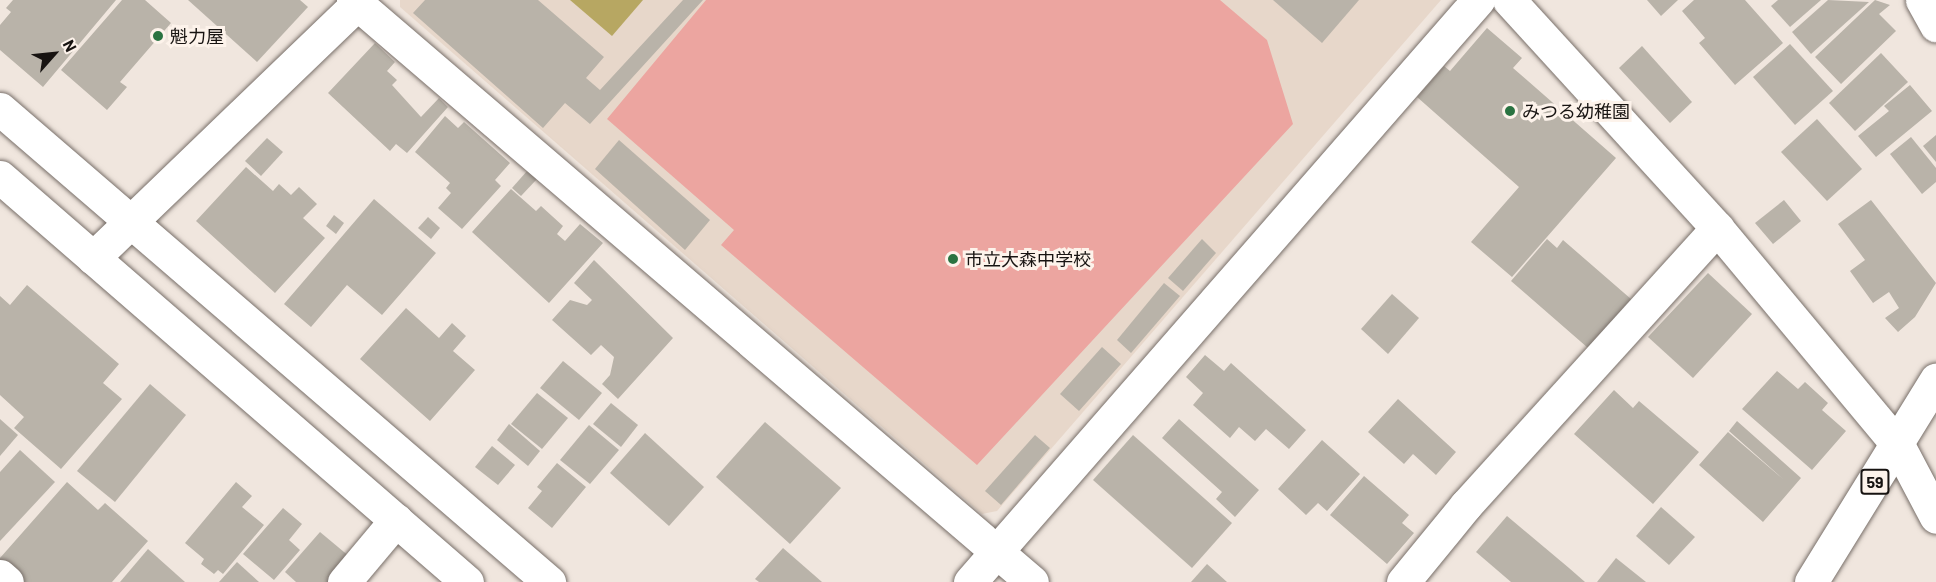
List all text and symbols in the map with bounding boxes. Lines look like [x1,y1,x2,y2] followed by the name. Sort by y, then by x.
[24,24,84,84] north arrow
[170,25,224,47] place label: 魁力屋
[151,29,165,43] marker: 魁力屋
[60,37,81,55] text: N
[1522,100,1630,122] place label: みつる幼稚園
[1503,104,1517,118] marker: みつる幼稚園
[965,248,1091,270] place label: 市立大森中学校
[946,252,960,266] marker: 市立大森中学校
[1860,469,1890,495] road number: 59

